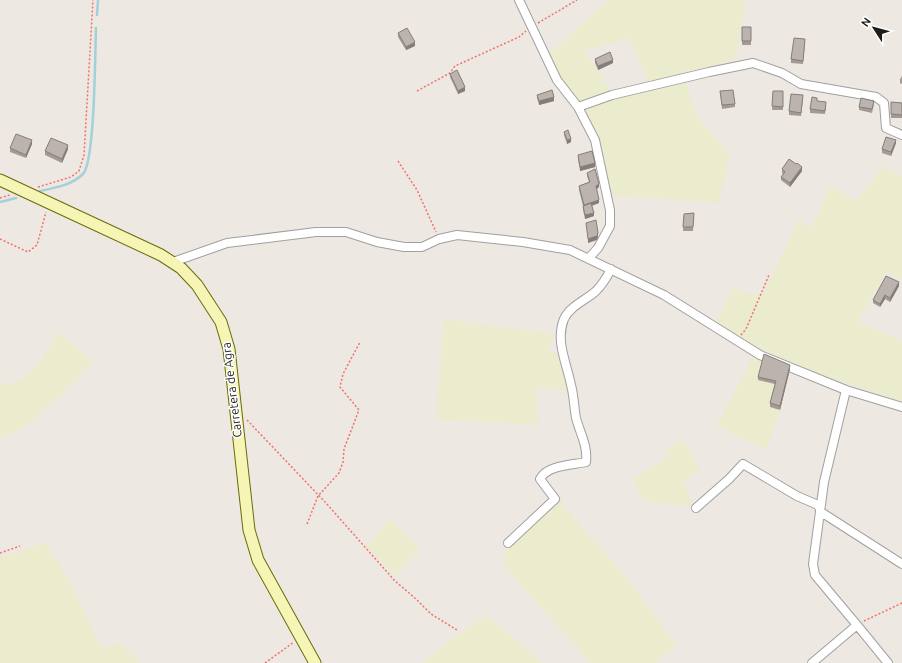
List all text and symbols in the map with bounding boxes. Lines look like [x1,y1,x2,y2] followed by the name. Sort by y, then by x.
[854,8,894,48] north arrow
[859,15,873,29] text: N
[219,342,244,438] street label: Carretera de Agra

